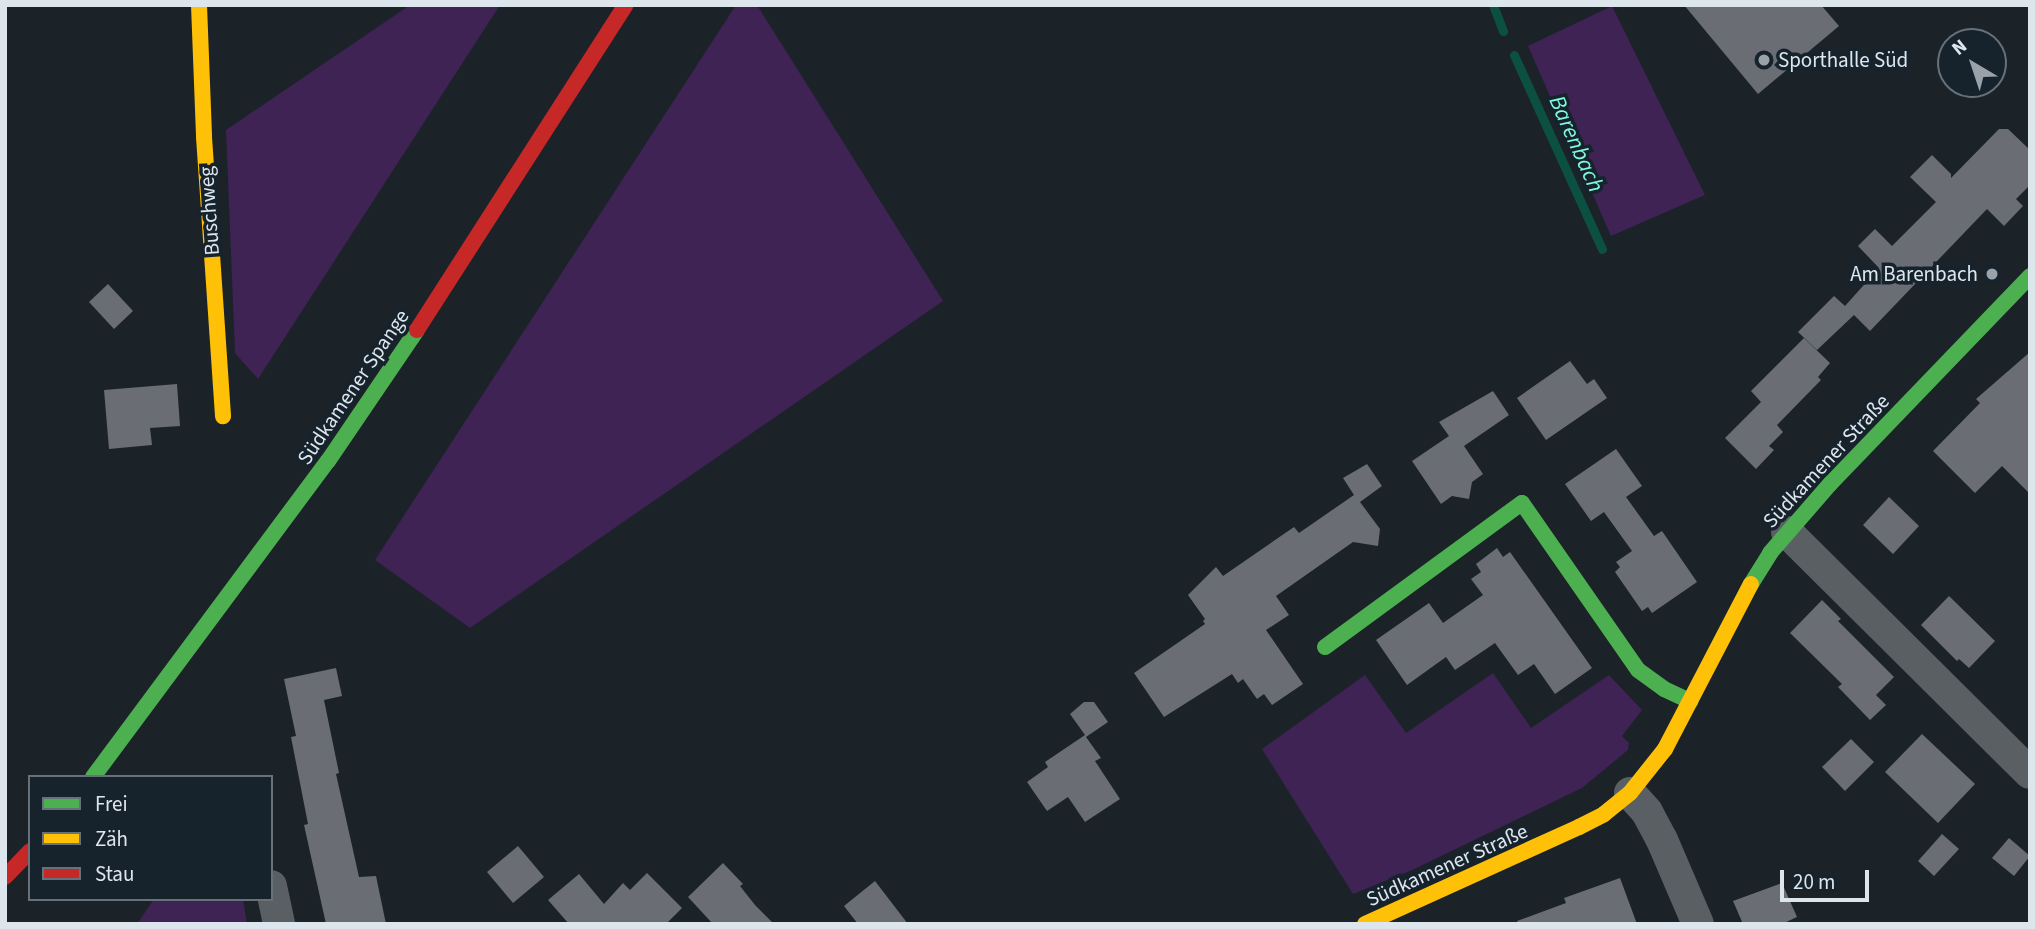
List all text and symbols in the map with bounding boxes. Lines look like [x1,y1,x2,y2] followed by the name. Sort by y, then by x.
[1937,28,2007,98] north arrow
[1946,33,1973,62] text: N
[1778,47,1908,73] place label: Sporthalle Süd
[1756,52,1772,68] marker: Sporthalle Süd
[1542,91,1610,197] water label: Barenbach
[193,166,225,256] street label: Buschweg
[1850,261,1978,287] place label: Am Barenbach
[1984,266,2000,282] marker: Am Barenbach
[292,305,414,469] street label: Südkamener Spange
[1757,389,1895,533] street label: Südkamener Straße
[28,775,273,901] legend
[95,789,128,819] text: Frei
[1362,818,1532,912] street label: Südkamener Straße
[95,824,128,854] text: Zäh
[1783,856,1872,900] scale bar
[95,859,134,889] text: Stau
[1793,867,1835,897] text: 20 m

